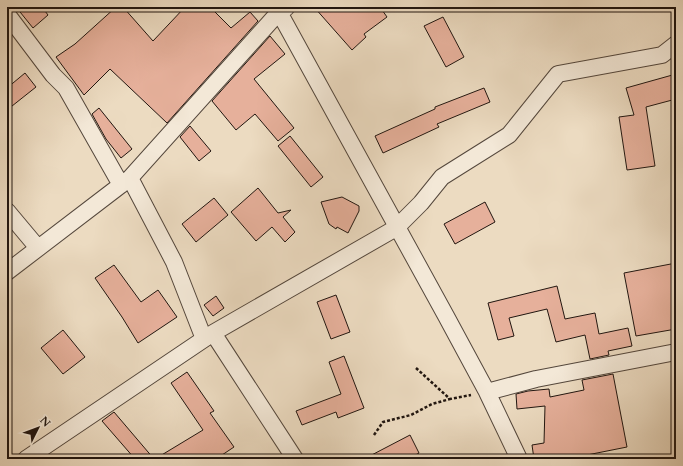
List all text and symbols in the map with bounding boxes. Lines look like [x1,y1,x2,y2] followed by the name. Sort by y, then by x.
[18,408,58,448] north arrow
[36,413,54,431] text: N

